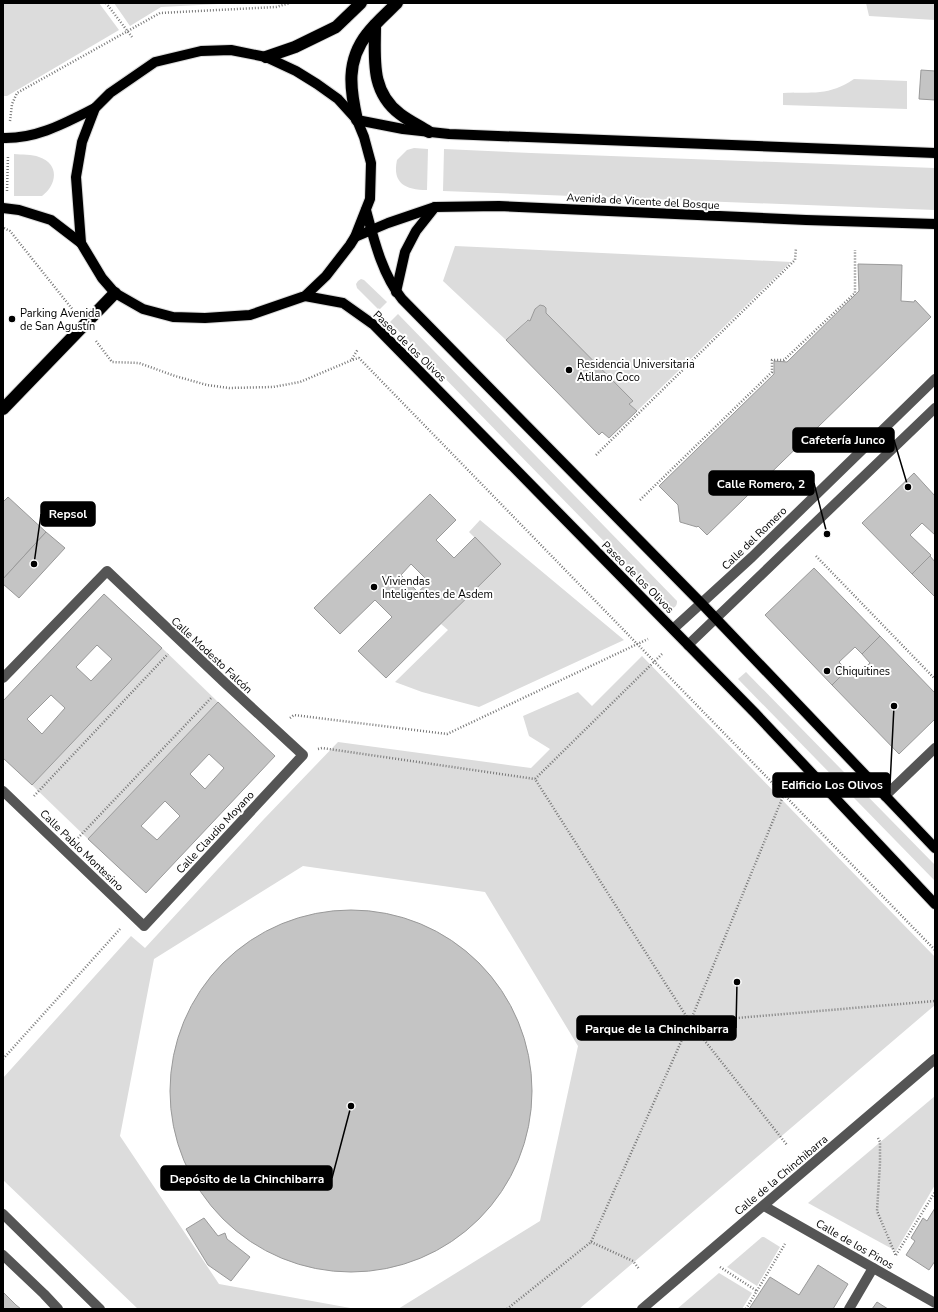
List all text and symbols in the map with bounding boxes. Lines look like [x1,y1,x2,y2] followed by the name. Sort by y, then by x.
[566,190,720,213] street label: Avenida de Vicente del Bosque
[20,306,100,334] place label: Parking Avenida de San Agustín
[370,307,450,385] street label: Paseo de los Olivos
[7,314,17,324] marker: Parking Avenida de San Agustín
[577,357,695,385] place label: Residencia Universitaria Atilano Coco
[564,365,574,375] marker: Residencia Universitaria Atilano Coco
[793,428,894,452] callout: Cafetería Junco
[801,432,885,448] text: Cafetería Junco
[709,471,814,495] callout: Calle Romero, 2
[717,476,805,492] text: Calle Romero, 2
[41,502,95,526] callout: Repsol
[719,503,790,573] street label: Calle del Romero
[49,506,87,522] text: Repsol
[598,538,677,617] street label: Paseo de los Olivos
[381,574,493,602] place label: Viviendas Inteligentes de Asdem
[369,582,379,592] marker: Viviendas Inteligentes de Asdem
[168,614,256,697] street label: Calle Modesto Falcón
[835,664,890,679] place label: Chiquitines
[822,666,832,676] marker: Chiquitines
[773,773,890,797] callout: Edificio Los Olivos
[781,777,883,793] text: Edificio Los Olivos
[173,788,258,877] street label: Calle Claudio Moyano
[37,806,127,894] street label: Calle Pablo Montesino
[577,1016,736,1040] callout: Parque de la Chinchibarra
[585,1021,729,1037] text: Parque de la Chinchibarra
[732,1132,831,1219] street label: Calle de la Chinchibarra
[161,1166,332,1190] callout: Depósito de la Chinchibarra
[170,1171,324,1187] text: Depósito de la Chinchibarra
[813,1216,897,1273] street label: Calle de los Pinos

